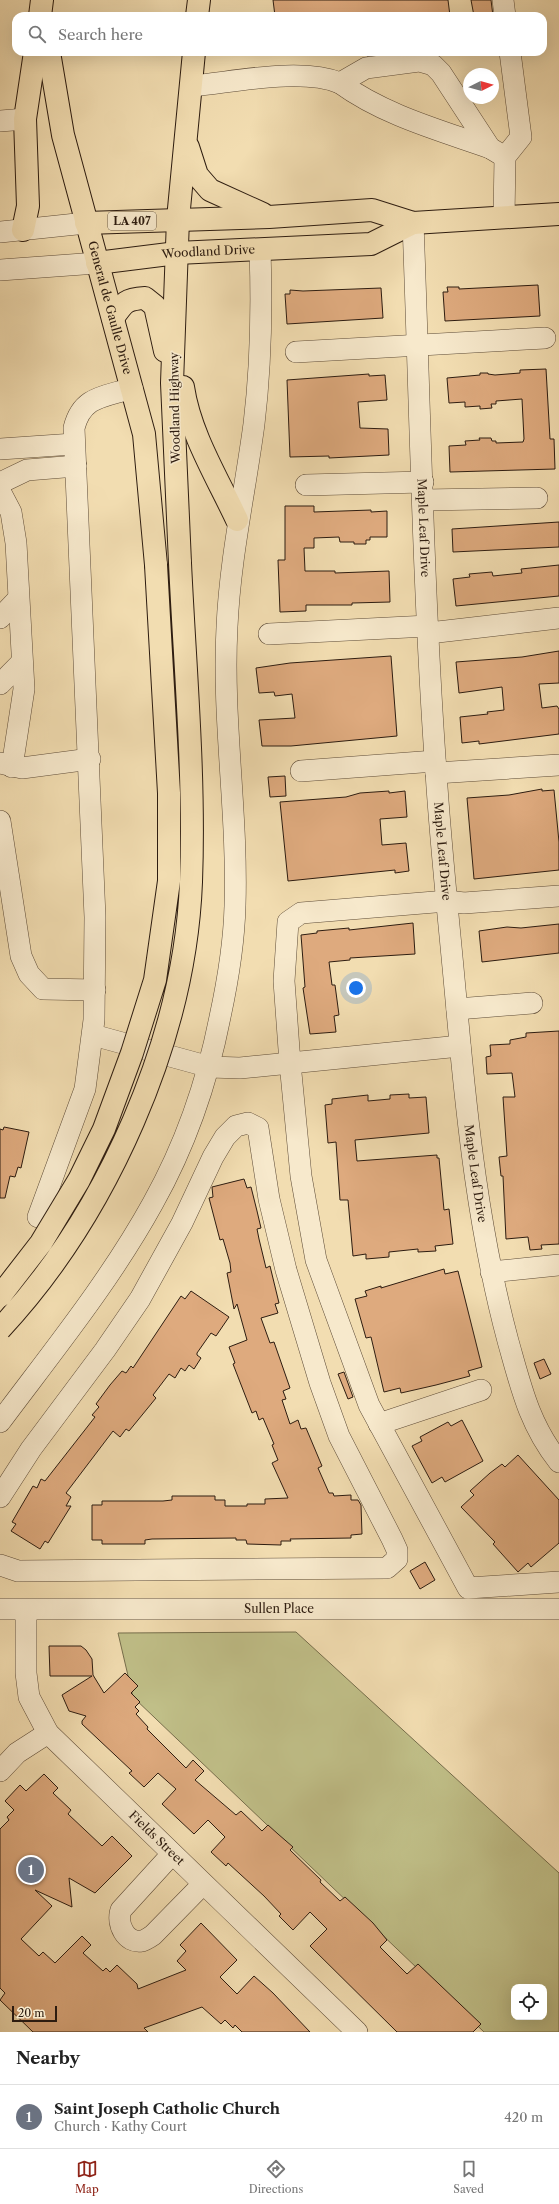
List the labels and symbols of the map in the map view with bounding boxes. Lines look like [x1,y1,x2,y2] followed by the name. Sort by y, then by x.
[463,68,499,104] north arrow
[108,212,156,230] road number: LA 407
[85,239,136,376] street label: General de Gaulle Drive
[160,241,256,262] street label: Woodland Drive
[166,352,183,465] street label: Woodland Highway
[415,478,433,578] street label: Maple Leaf Drive
[431,801,455,901] street label: Maple Leaf Drive
[346,978,366,998] your location
[462,1124,490,1224] street label: Maple Leaf Drive
[244,1601,314,1616] street label: Sullen Place
[126,1807,188,1869] street label: Fields Street
[18,1855,44,1885] pin: 1
[12,2004,57,2023] scale bar

